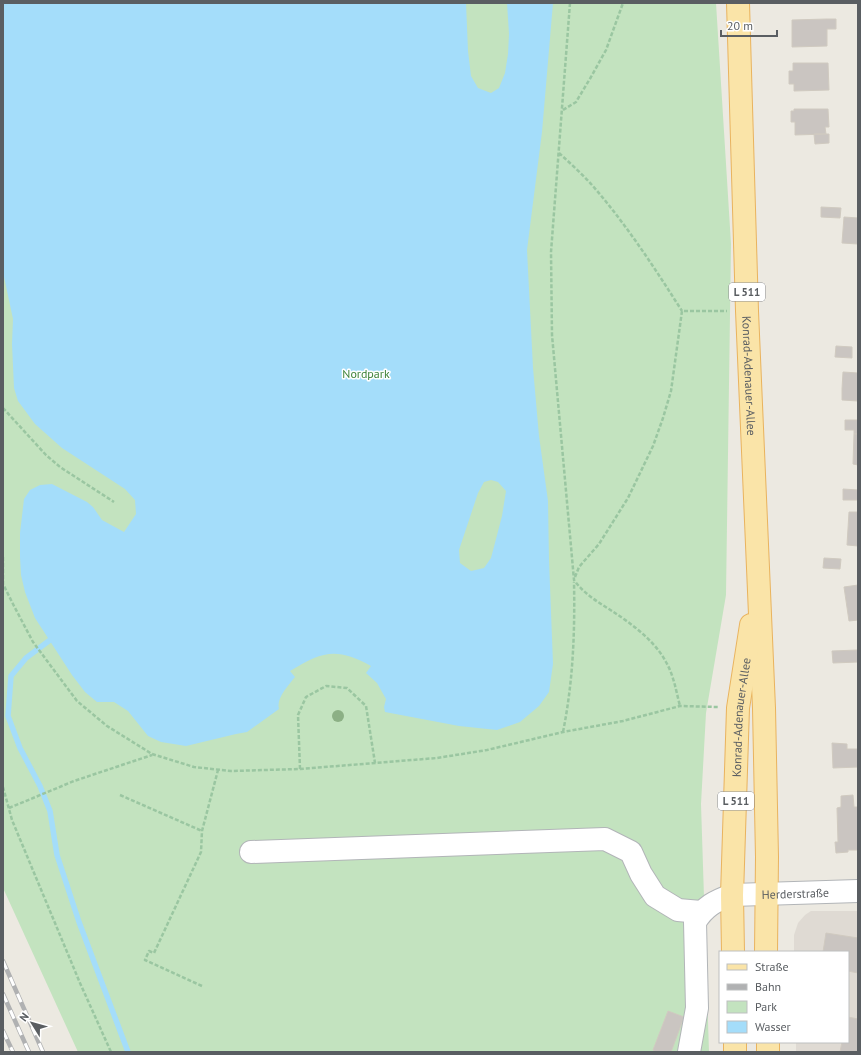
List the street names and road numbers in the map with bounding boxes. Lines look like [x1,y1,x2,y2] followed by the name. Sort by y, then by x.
[729,283,765,301] road number: L 511
[740,316,760,436] street label: Konrad-Adenauer-Allee
[728,657,753,777] street label: Konrad-Adenauer-Allee
[718,792,754,810] road number: L 511
[761,884,829,902] street label: Herderstraße

